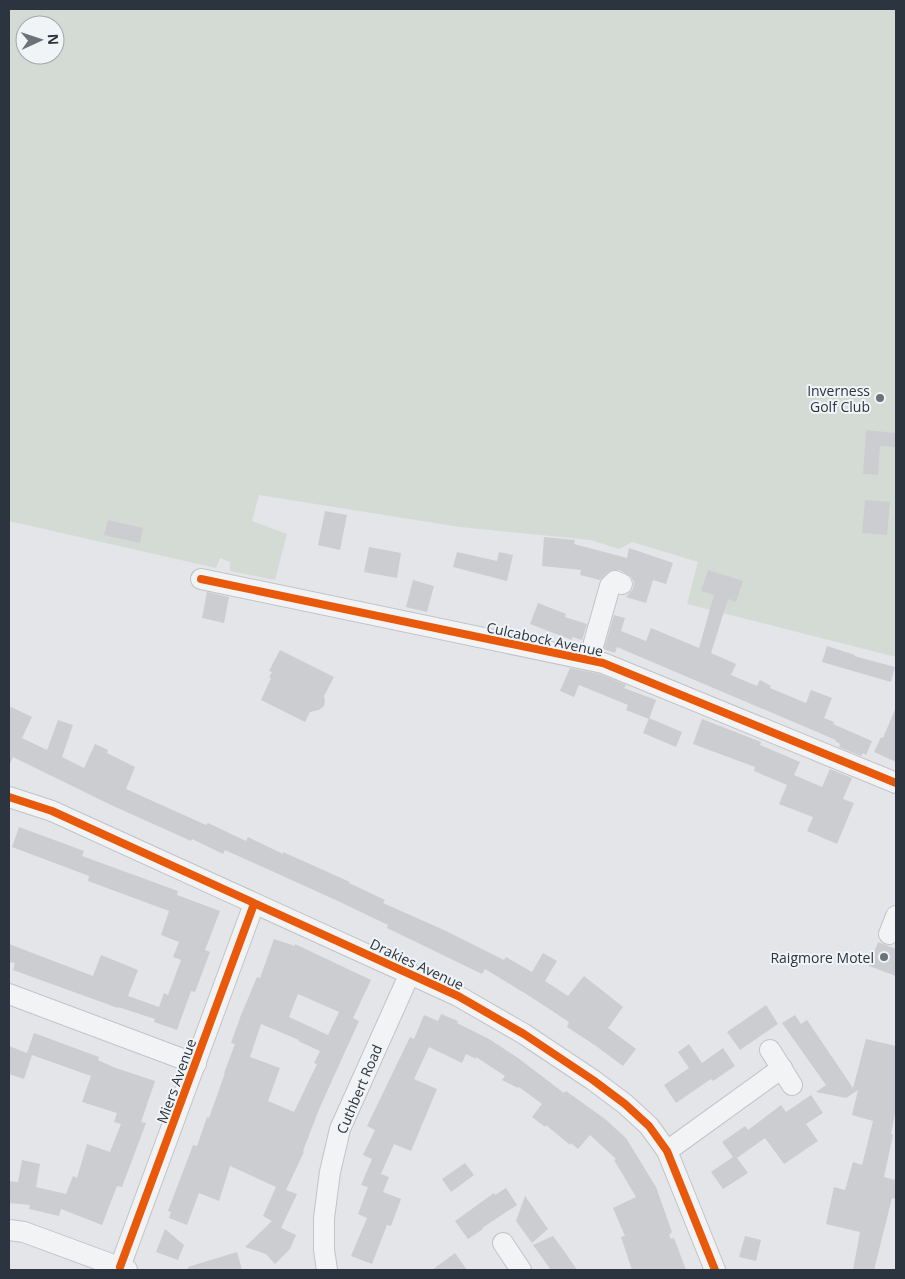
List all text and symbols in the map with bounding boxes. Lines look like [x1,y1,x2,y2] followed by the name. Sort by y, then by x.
[15,15,65,65] north arrow
[44,33,63,45] text: N
[807,381,870,416] place label: Inverness Golf Club
[874,392,886,404] marker: Inverness Golf Club
[485,617,605,661] street label: Culcabock Avenue
[367,934,467,994] street label: Drakies Avenue
[770,948,874,967] place label: Raigmore Motel
[878,951,890,963] marker: Raigmore Motel
[152,1036,200,1126] street label: Miers Avenue
[332,1041,386,1137] street label: Cuthbert Road

